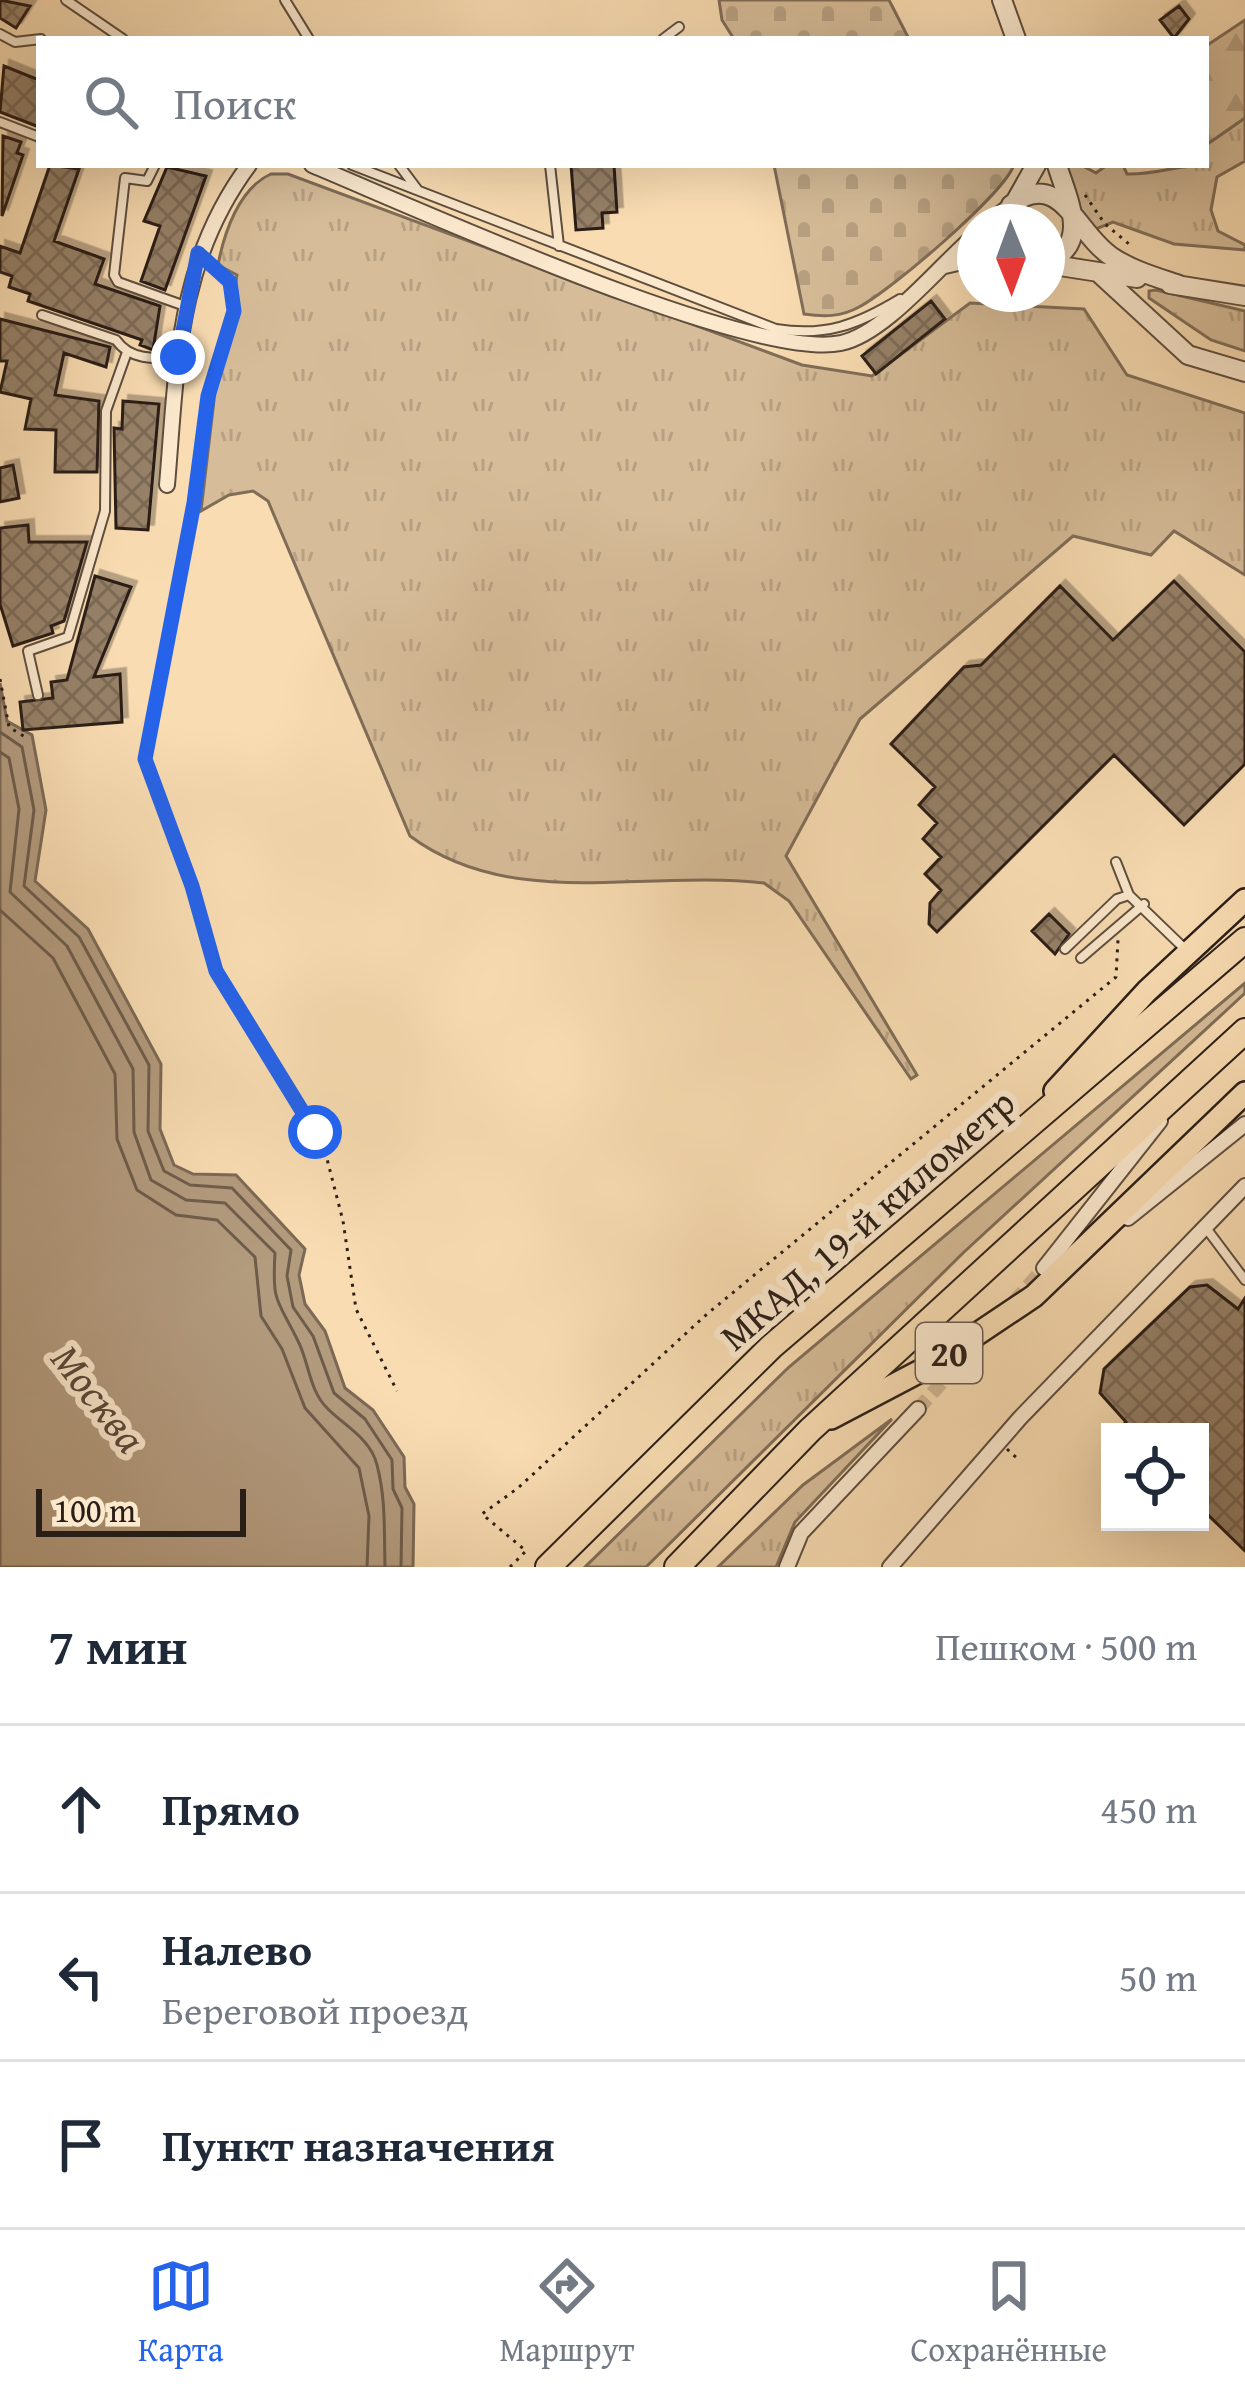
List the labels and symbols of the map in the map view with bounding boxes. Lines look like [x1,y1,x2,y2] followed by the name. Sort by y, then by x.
[957,204,1065,312] north arrow
[151,330,205,384] route end
[706,1074,1027,1363] street label: МКАД, 19-й километр
[288,1105,342,1159] route start
[916,1323,982,1383] road number: 20
[37,1330,162,1465] water label: Москва
[36,1483,246,1536] scale bar

